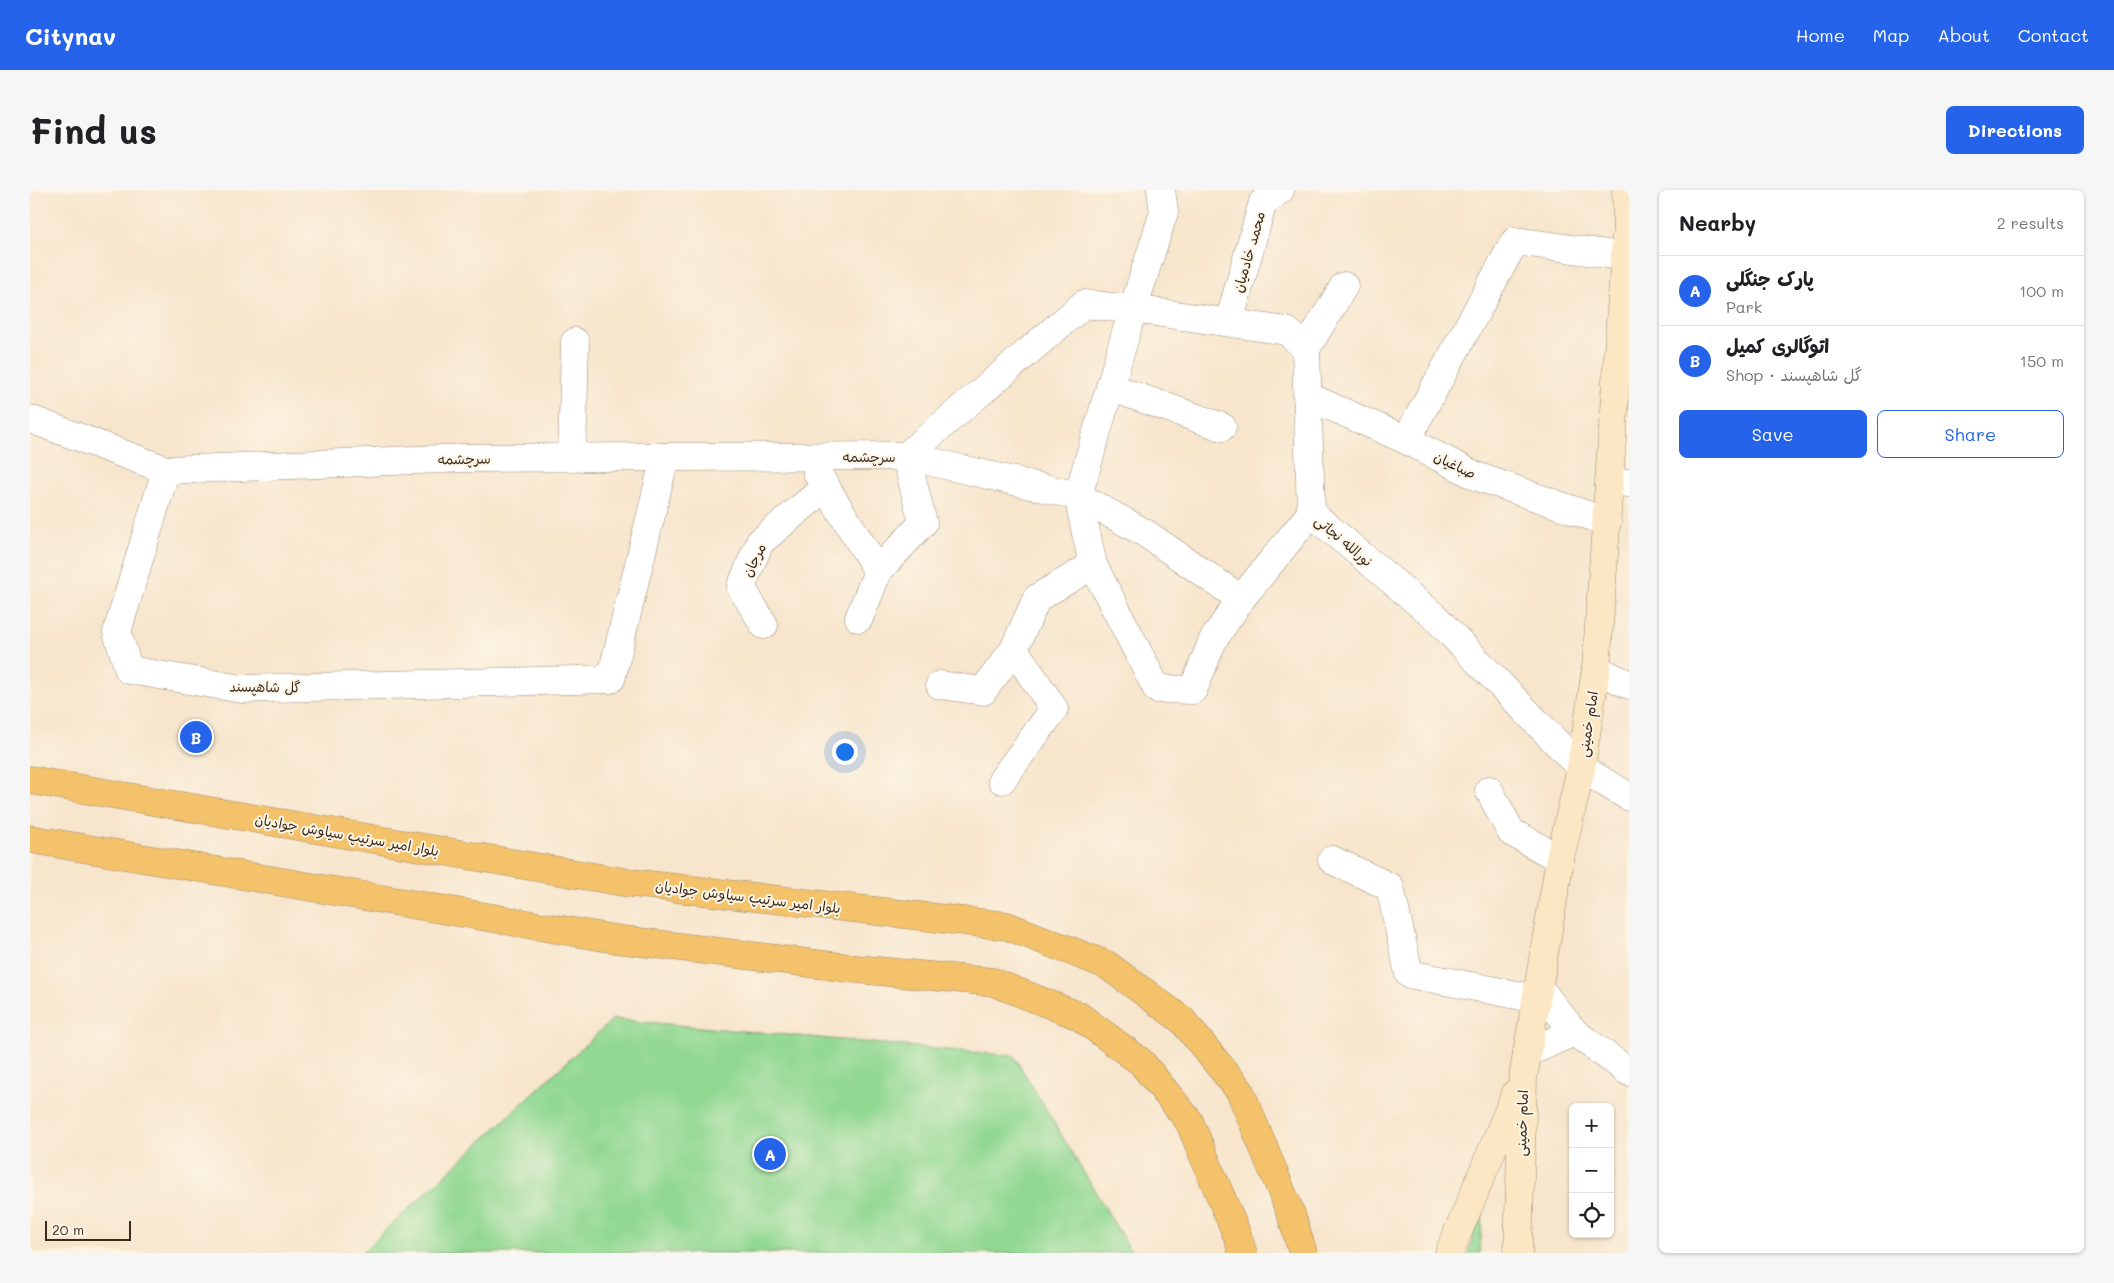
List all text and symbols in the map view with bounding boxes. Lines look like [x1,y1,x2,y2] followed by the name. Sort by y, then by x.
[25,20,116,51] text: Citynav
[1796,23,1845,47] text: Home
[1873,23,1909,47] text: Map
[1937,23,1990,47] text: About
[2018,23,2089,47] text: Contact
[1946,106,2084,154] button: Directions
[30,107,157,153] text: Find us
[1228,209,1269,295] street label: محمد خادمیان
[1679,209,1756,236] text: Nearby
[1997,212,2064,233] text: 2 results
[1726,266,1814,291] text: پارک جنگلی
[1689,280,1701,301] text: A
[2019,280,2064,301] text: 100 m
[1726,296,1762,317] text: Park
[1726,333,1829,358] text: اتوگالری کمیل
[1690,350,1700,371] text: B
[2020,350,2064,371] text: 150 m
[1726,364,1862,385] text: Shop · گل شاهپسند
[1679,410,1867,458] button: Save
[1877,410,2064,458] button: Share
[1431,446,1479,483] street label: صباغیان
[842,447,896,467] street label: سرچشمه
[437,449,491,469] street label: سرچشمه
[1310,511,1378,571] street label: نورالله نجاتی
[737,540,770,580] street label: مرجان
[229,676,301,698] street label: گل شاهپسند
[1573,690,1604,759] street label: امام خمینی
[180,718,212,756] pin: B
[832,739,858,765] your location
[253,809,441,861] street label: بلوار امیر سرتیپ سیاوش جوادیان
[654,876,842,918] street label: بلوار امیر سرتیپ سیاوش جوادیان
[1511,1089,1534,1157] street label: امام خمینی
[1569,1103,1614,1238] map controls
[1569,1103,1614,1148] button: +
[754,1135,786,1173] pin: A
[1569,1148,1614,1193] button: −
[1569,1193,1614,1238] button: locate
[45,1218,131,1241] scale bar
[52,1220,84,1239] text: 20 m

